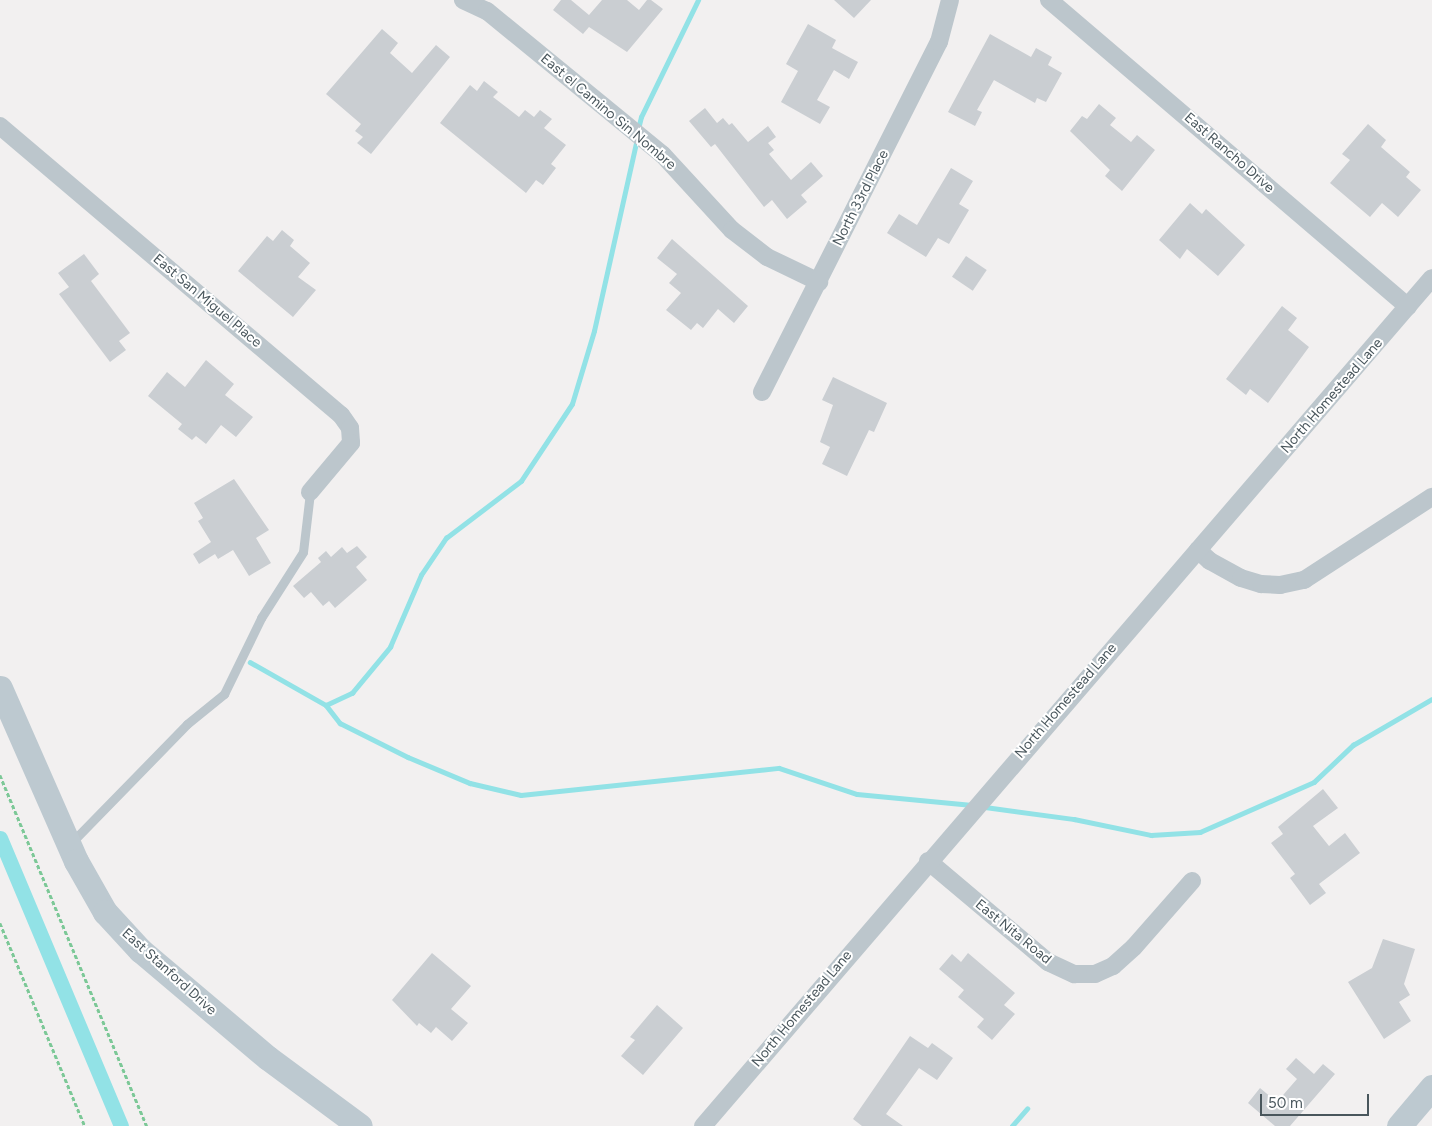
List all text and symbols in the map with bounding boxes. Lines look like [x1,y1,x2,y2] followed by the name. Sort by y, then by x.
[537,51,679,173] street label: East el Camino Sin Nombre
[1181,109,1277,197] street label: East Rancho Drive
[830,147,892,249] street label: North 33rd Place
[149,251,265,351] street label: East San Miguel Place
[1278,335,1386,457] street label: North Homestead Lane
[1012,640,1120,762] street label: North Homestead Lane
[972,896,1054,968] street label: East Nita Road
[118,925,220,1019] street label: East Stanford Drive
[748,947,856,1071] street label: North Homestead Lane
[1262,1084,1371,1116] scale bar
[1268,1094,1303,1112] text: 50 m

